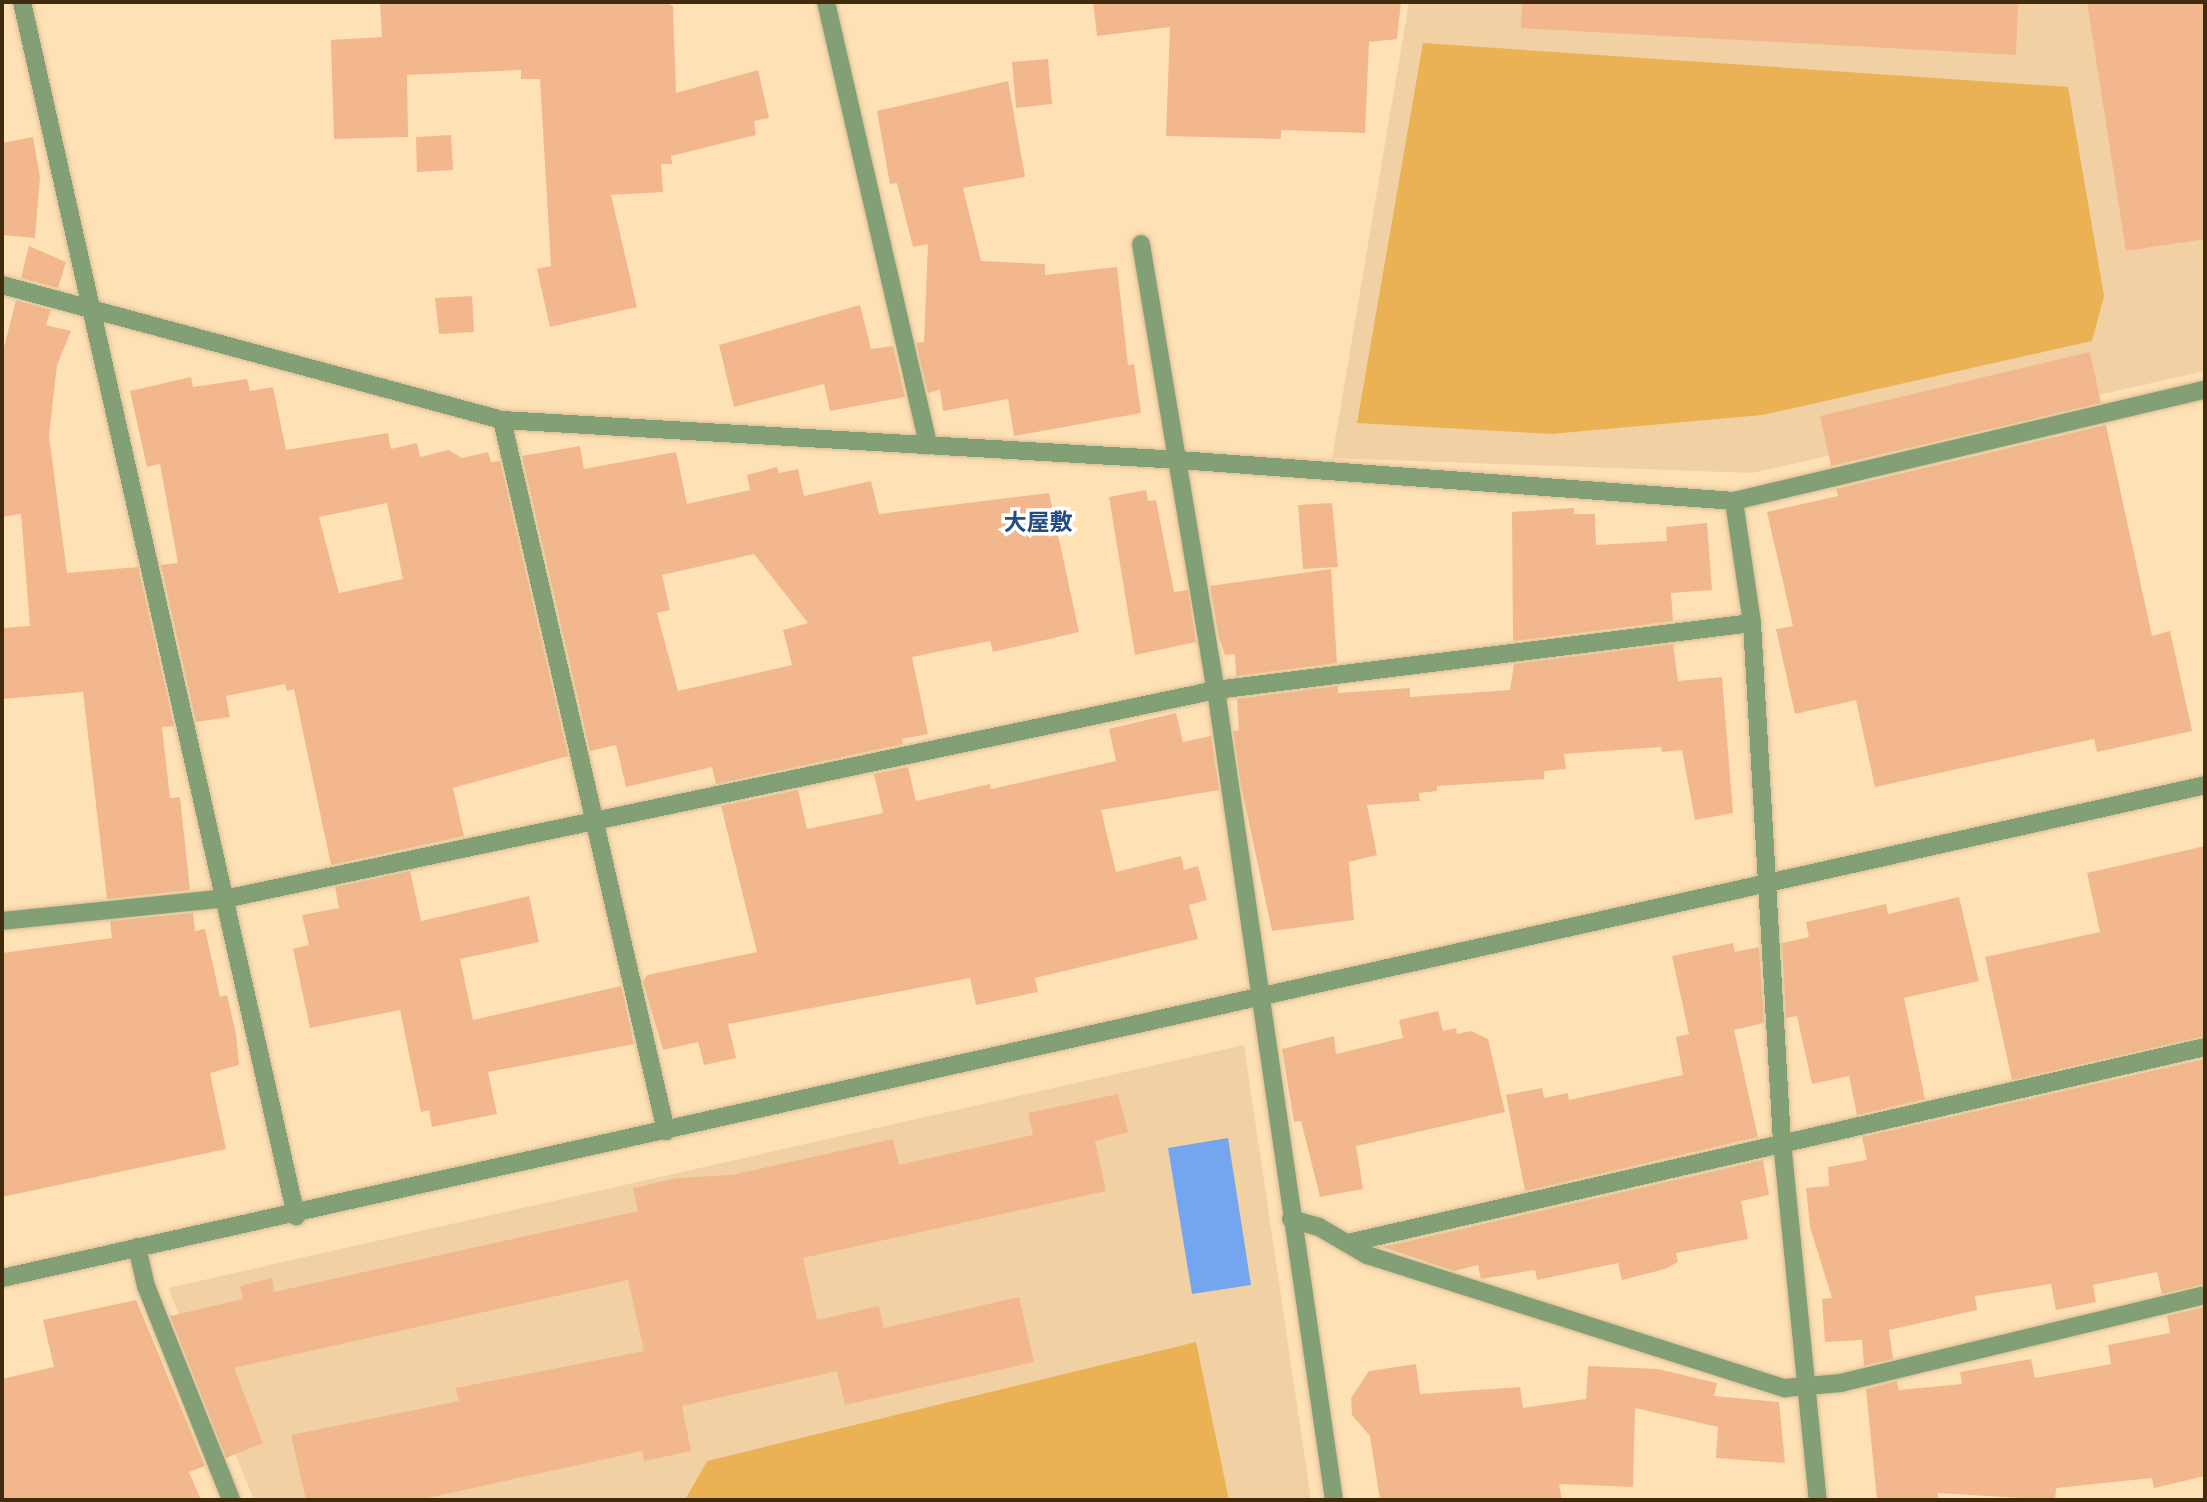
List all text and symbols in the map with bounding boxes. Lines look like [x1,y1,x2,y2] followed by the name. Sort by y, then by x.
[1004,509,1072,537] district label: 大屋敷

